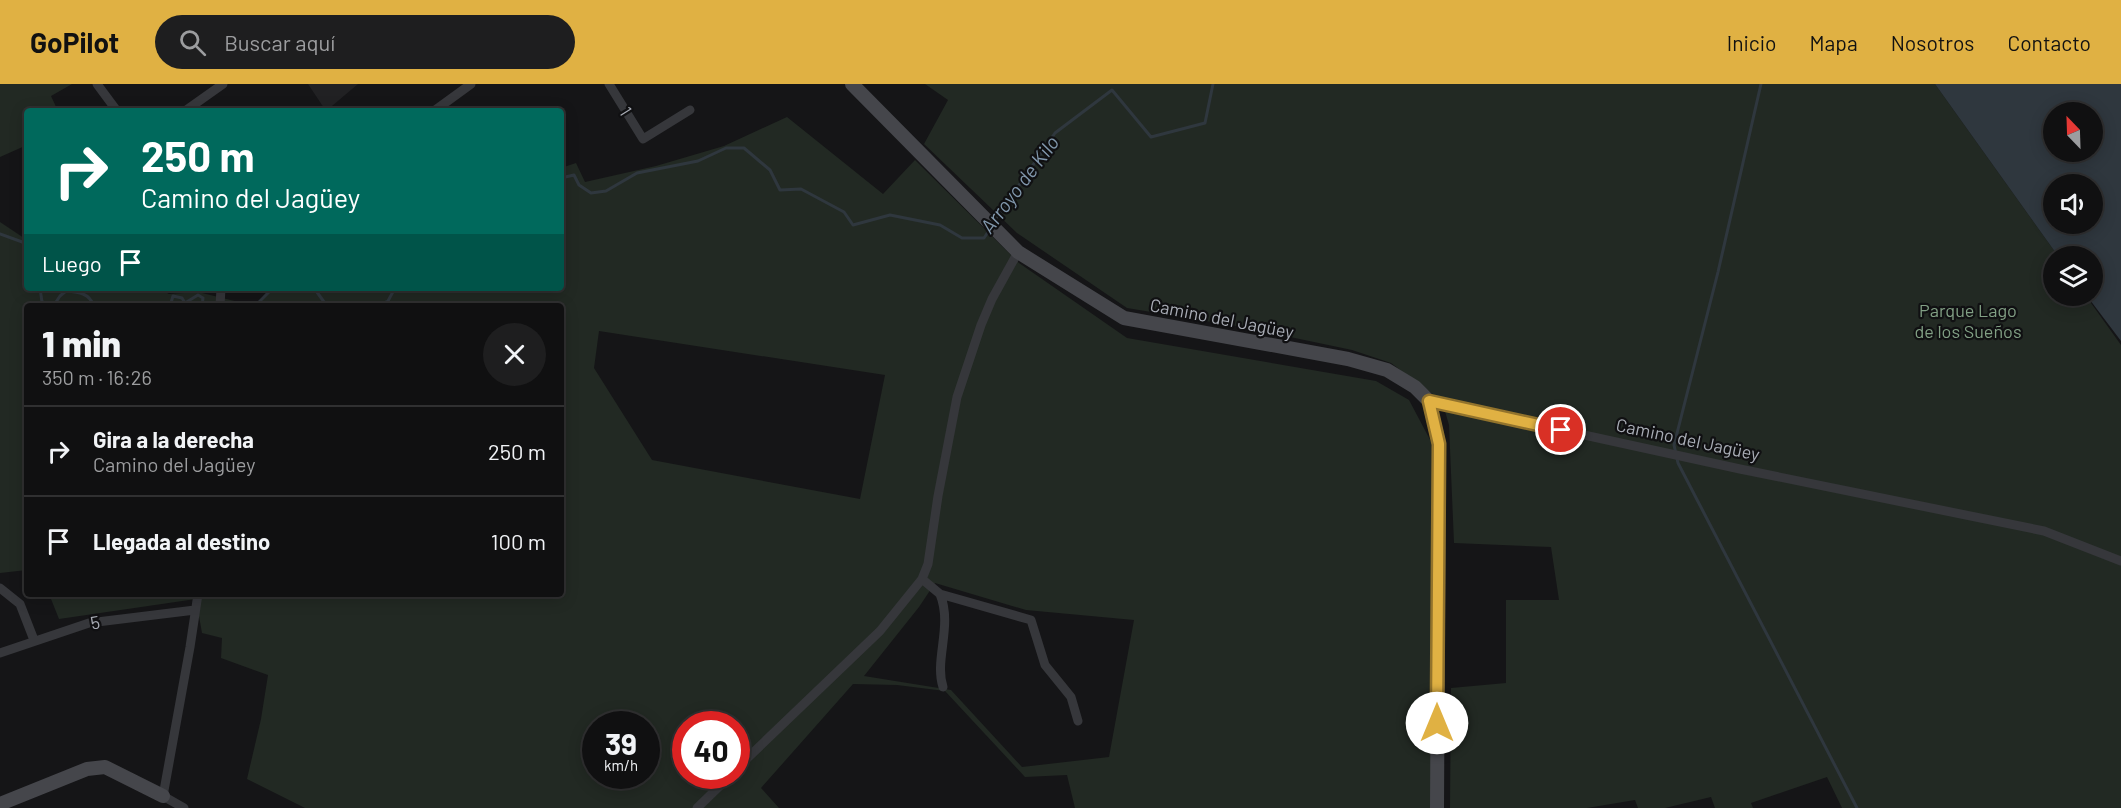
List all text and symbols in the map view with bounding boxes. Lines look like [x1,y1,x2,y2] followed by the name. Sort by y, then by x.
[155,15,575,69] search box
[30,25,119,59] text: GoPilot
[176,26,209,59] icon: search
[224,29,335,55] text: Buscar aquí
[1727,30,1777,55] text: Inicio
[1810,30,1858,55] text: Mapa
[1891,30,1974,55] text: Nosotros
[2007,30,2091,55] text: Contacto
[615,102,637,120] street label: 1
[2043,102,2103,162] north arrow
[2043,102,2103,306] map controls
[141,130,255,180] text: 250 m
[975,131,1063,237] water label: Arroyo de Kilo
[42,132,120,210] icon: right
[2043,174,2103,234] button: sound
[141,181,360,213] text: Camino del Jagüey
[114,246,147,279] icon: arrive
[2043,246,2103,306] button: layers
[42,250,102,276] text: Luego
[1148,293,1296,343] street label: Camino del Jagüey
[1914,299,2022,342] park label: Parque Lago de los Sueños
[42,321,121,364] text: 1 min
[483,323,546,386] button: close
[42,365,152,389] text: 350 m · 16:26
[1535,404,1586,455] pin
[1544,413,1577,446] icon: arrive
[1614,413,1762,465] street label: Camino del Jagüey
[93,426,254,452] text: Gira a la derecha
[42,435,75,468] icon: right
[488,438,546,464] text: 250 m
[93,452,255,476] text: Camino del Jagüey
[42,525,75,558] icon: arrive
[93,528,270,554] text: Llegada al destino
[491,528,546,554] text: 100 m
[89,610,101,634] street label: 5
[1405,691,1469,755] position arrow
[672,711,750,789] speed limit sign: 40
[605,725,637,761] text: 39
[604,756,638,774] text: km/h

